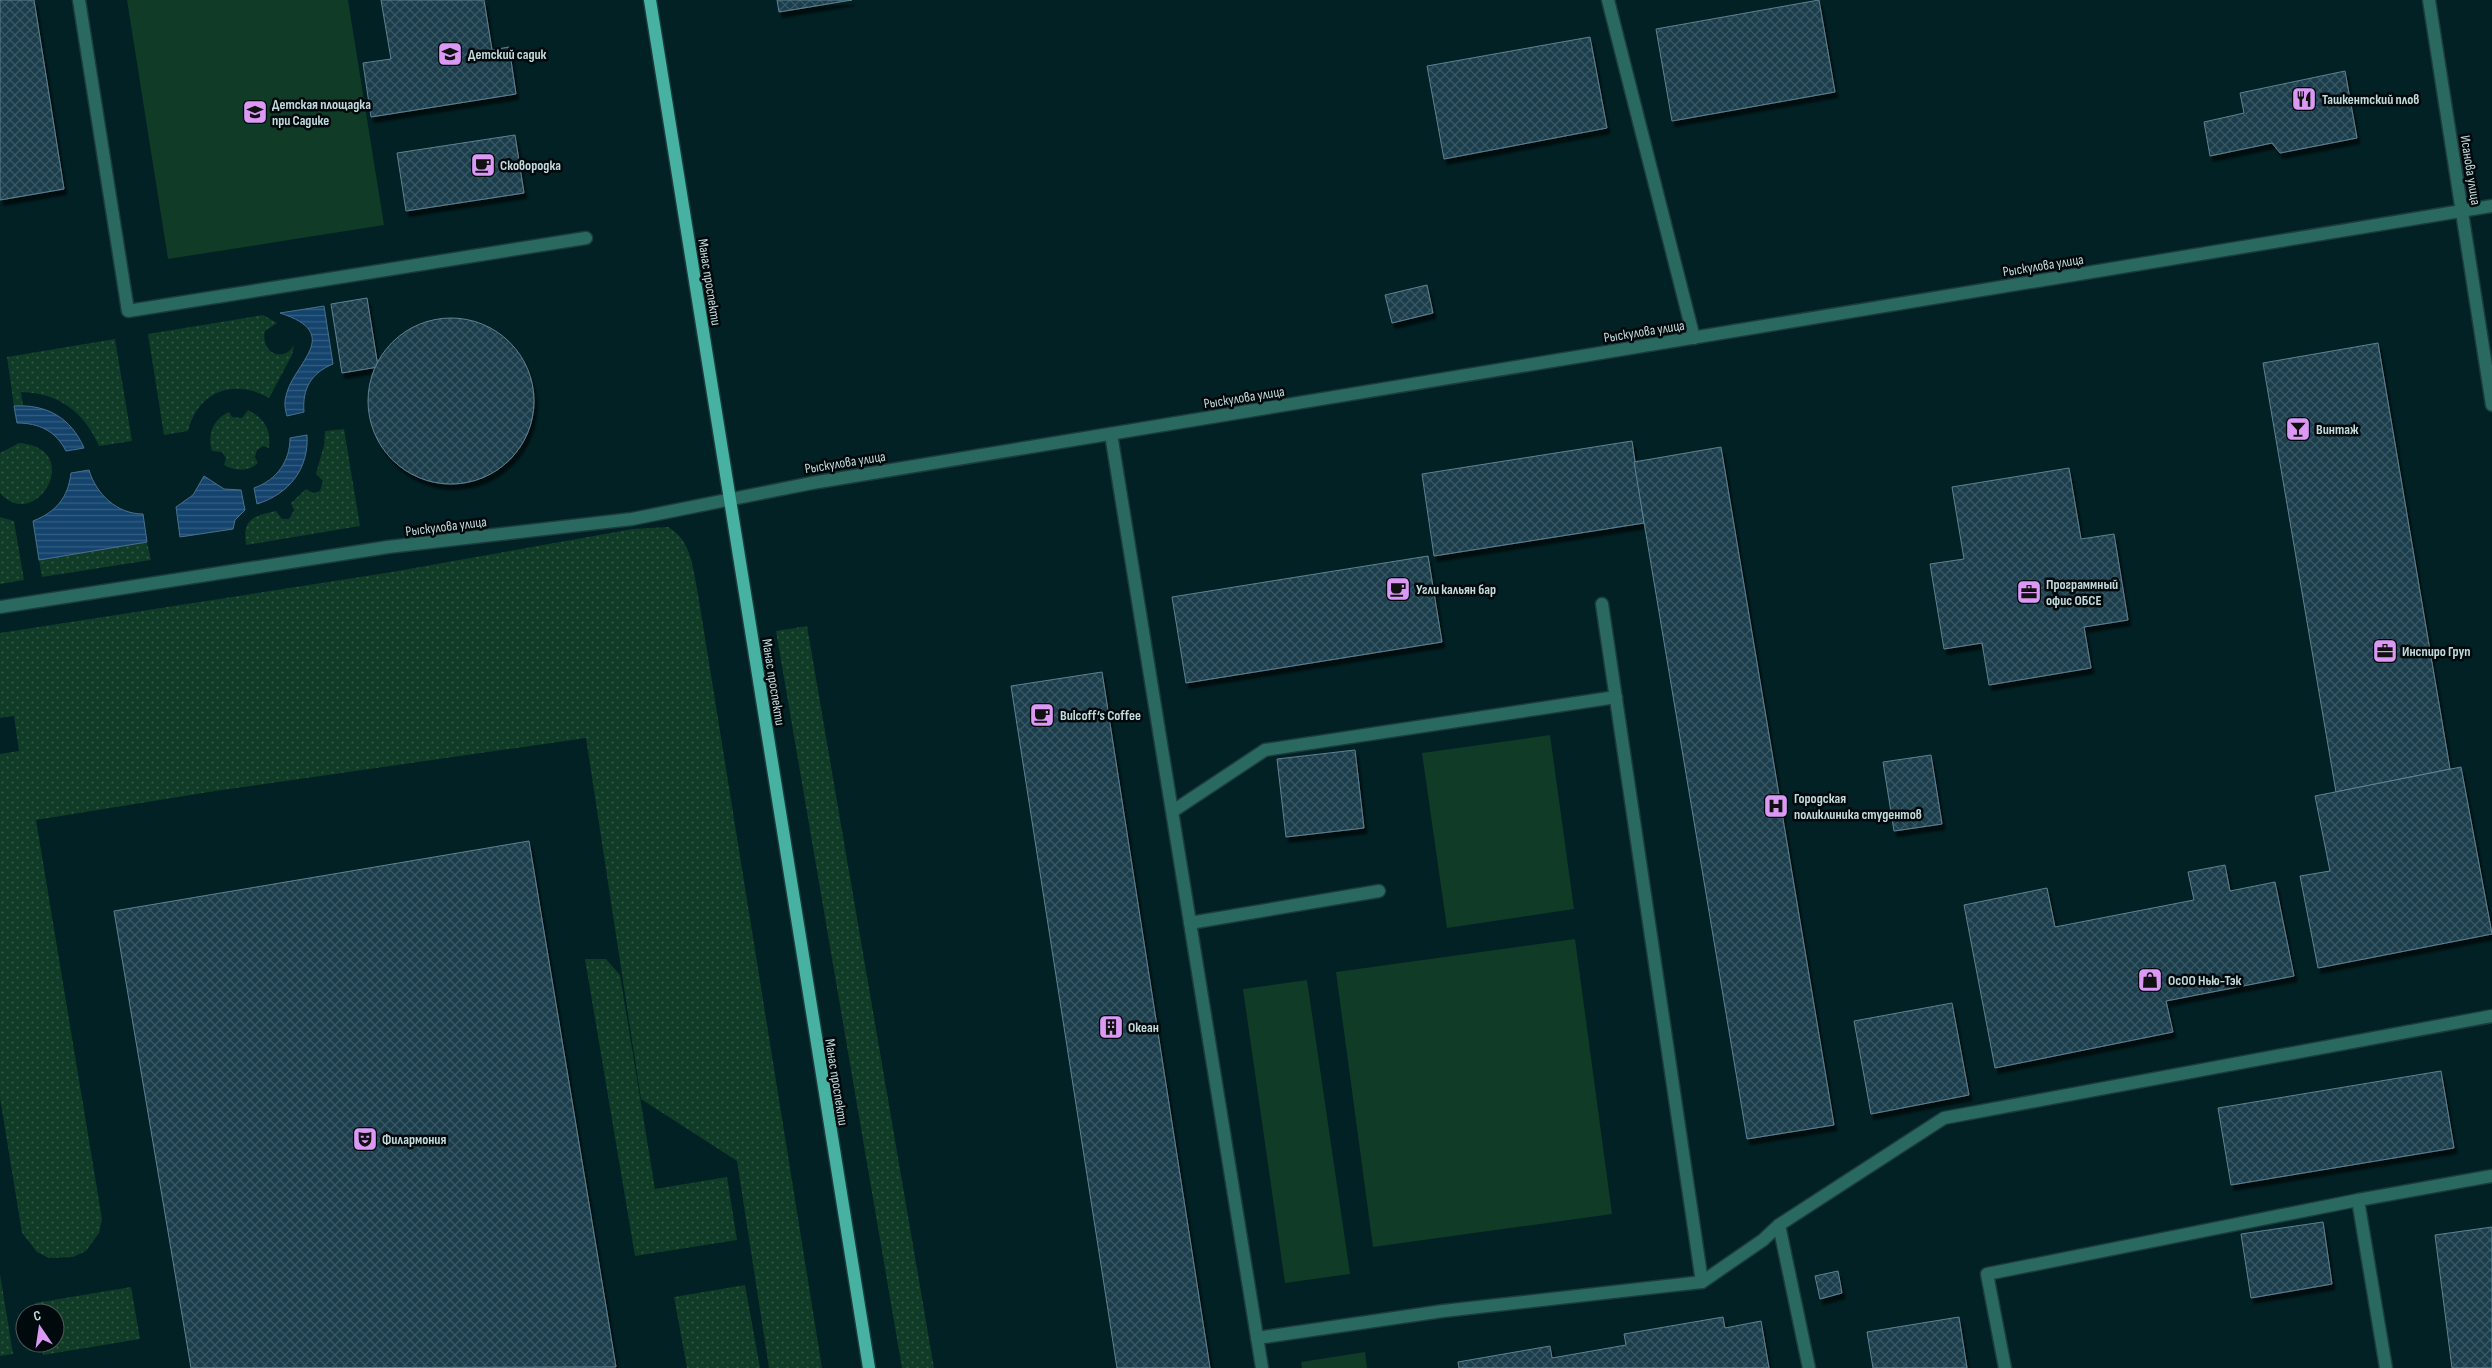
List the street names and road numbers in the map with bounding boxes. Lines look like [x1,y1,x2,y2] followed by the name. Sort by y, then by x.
[2457,134,2484,206] street label: Исанова улица
[694,237,725,327] street label: Манас проспекти
[2001,251,2085,280] street label: Рыскулова улица
[1602,317,1686,346] street label: Рыскулова улица
[1202,383,1286,412] street label: Рыскулова улица
[803,448,887,477] street label: Рыскулова улица
[405,513,488,540] street label: Рыскулова улица
[758,637,789,727] street label: Манас проспекти
[821,1037,852,1127] street label: Манас проспекти

